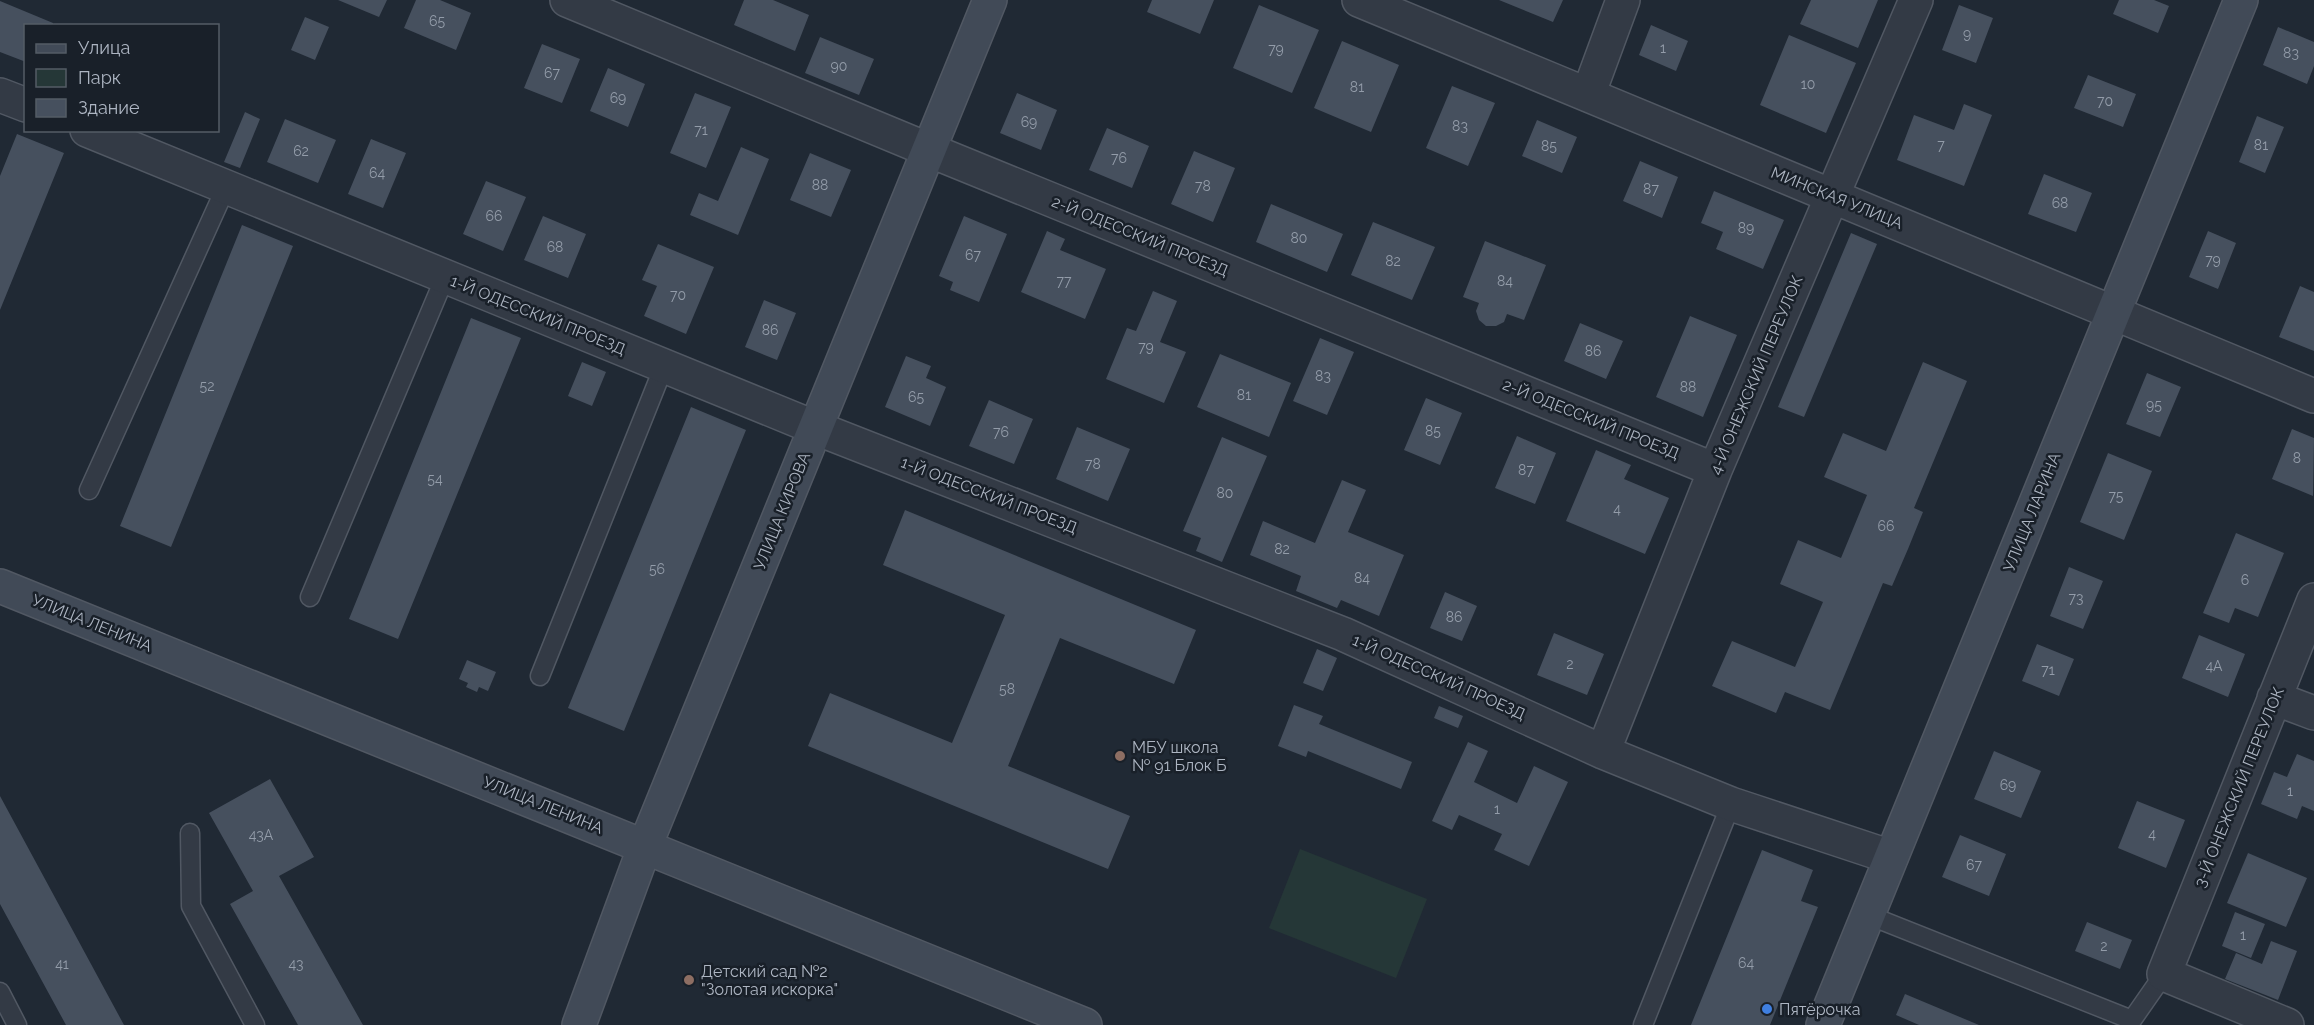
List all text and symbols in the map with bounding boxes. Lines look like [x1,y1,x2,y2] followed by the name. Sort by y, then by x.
[429,13,445,29] house number: 65
[24,24,219,132] legend
[1963,26,1971,42] house number: 9
[78,37,130,58] text: Улица
[1660,40,1666,56] house number: 1
[1268,41,1284,57] house number: 79
[2283,45,2299,61] house number: 83
[831,58,847,74] house number: 90
[544,65,560,81] house number: 67
[78,67,121,88] text: Парк
[1801,76,1815,92] house number: 10
[1350,79,1364,95] house number: 81
[610,90,626,106] house number: 69
[2097,93,2113,109] house number: 70
[78,97,140,118] text: Здание
[1021,114,1037,130] house number: 69
[1452,118,1468,134] house number: 83
[694,122,708,138] house number: 71
[1937,137,1945,153] house number: 7
[2254,137,2268,153] house number: 81
[1541,138,1557,154] house number: 85
[293,143,309,159] house number: 62
[1111,150,1127,166] house number: 76
[1768,163,1906,233] street label: МИНСКАЯ УЛИЦА
[369,165,385,181] house number: 64
[812,177,828,193] house number: 88
[1195,178,1211,194] house number: 78
[1643,181,1659,197] house number: 87
[1049,192,1231,280] street label: 2-Й ОДЕССКИЙ ПРОЕЗД
[2052,195,2068,211] house number: 68
[486,208,502,224] house number: 66
[1738,220,1754,236] house number: 89
[1291,230,1307,246] house number: 80
[547,239,563,255] house number: 68
[965,247,981,263] house number: 67
[2205,252,2221,268] house number: 79
[1385,253,1401,269] house number: 82
[448,271,628,359] street label: 1-Й ОДЕССКИЙ ПРОЕЗД
[1057,273,1072,289] house number: 77
[1497,273,1513,289] house number: 84
[1705,273,1807,477] street label: 4-Й ОНЕЖСКИЙ ПЕРЕУЛОК
[670,287,686,303] house number: 70
[762,322,778,338] house number: 86
[1138,339,1154,355] house number: 79
[1585,343,1601,359] house number: 86
[1315,368,1331,384] house number: 83
[1500,375,1682,463] street label: 2-Й ОДЕССКИЙ ПРОЕЗД
[200,378,214,394] house number: 52
[1680,379,1696,395] house number: 88
[1237,387,1251,403] house number: 81
[908,389,924,405] house number: 65
[2146,397,2162,413] house number: 95
[1425,423,1441,439] house number: 85
[993,424,1009,440] house number: 76
[750,449,814,573] street label: УЛИЦА КИРОВА
[1999,449,2065,574] street label: УЛИЦА ЛАРИНА
[2293,450,2301,466] house number: 8
[898,453,1080,537] street label: 1-Й ОДЕССКИЙ ПРОЕЗД
[1085,456,1101,472] house number: 78
[1518,462,1534,478] house number: 87
[427,471,443,487] house number: 54
[1217,485,1233,501] house number: 80
[2109,488,2124,504] house number: 75
[1613,501,1621,517] house number: 4
[1878,518,1894,534] house number: 66
[1274,541,1290,557] house number: 82
[649,561,665,577] house number: 56
[1354,570,1370,586] house number: 84
[2241,572,2249,588] house number: 6
[29,590,155,656] street label: УЛИЦА ЛЕНИНА
[2069,590,2083,606] house number: 73
[1446,609,1462,625] house number: 86
[1350,630,1528,724] street label: 1-Й ОДЕССКИЙ ПРОЕЗД
[1566,656,1574,672] house number: 2
[2205,658,2223,674] house number: 4А
[2041,662,2055,678] house number: 71
[999,681,1015,697] house number: 58
[2190,684,2288,890] street label: 3-Й ОНЕЖСКИЙ ПЕРЕУЛОК
[1132,738,1227,775] place label: МБУ школа № 91 Блок Б
[1113,749,1127,763] marker: МБУ школа № 91 Блок Б
[480,772,606,838] street label: УЛИЦА ЛЕНИНА
[2000,777,2016,793] house number: 69
[2287,783,2293,799] house number: 1
[1494,801,1500,817] house number: 1
[2148,826,2156,842] house number: 4
[249,827,274,843] house number: 43А
[1966,857,1982,873] house number: 67
[2240,927,2246,943] house number: 1
[2100,938,2108,954] house number: 2
[1738,955,1754,971] house number: 64
[55,956,69,972] house number: 41
[288,956,304,972] house number: 43
[701,962,838,999] place label: Детский сад №2 "Золотая искорка"
[682,973,696,987] marker: Детский сад №2 "Золотая искорка"
[1779,1000,1860,1019] place label: Пятёрочка
[1760,1002,1774,1016] marker: Пятёрочка

